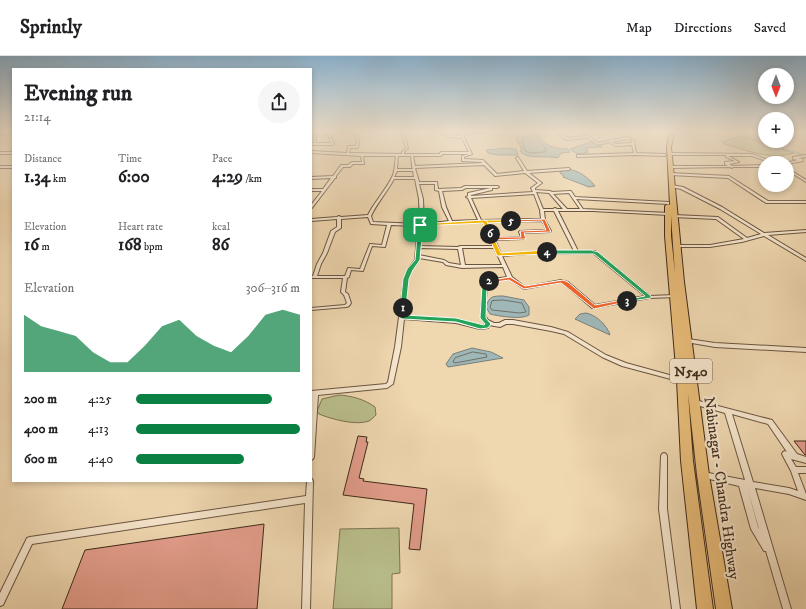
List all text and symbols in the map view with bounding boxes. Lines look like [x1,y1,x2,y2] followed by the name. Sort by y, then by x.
[20,16,82,39] text: Sprintly
[626,19,652,37] text: Map
[674,19,732,37] text: Directions
[754,19,786,37] text: Saved
[758,68,794,104] north arrow
[758,68,794,192] map controls
[24,80,132,107] text: Evening run
[258,81,300,123] button: share
[24,109,51,125] text: 21:14
[758,112,794,148] button: +
[24,152,62,166] text: Distance
[118,152,142,166] text: Time
[212,152,232,166] text: Pace
[758,156,794,192] button: −
[24,166,50,188] text: 1.34
[118,166,150,188] text: 6:00
[212,166,243,188] text: 4:29
[50,172,66,186] text: km
[243,172,262,186] text: /km
[403,208,437,242] pin
[501,211,521,231] pin: 5
[409,214,431,236] icon: arrive
[508,214,514,228] text: 5
[24,220,67,234] text: Elevation
[118,220,163,234] text: Heart rate
[212,220,230,234] text: kcal
[480,224,500,244] pin: 6
[487,227,493,241] text: 6
[24,234,39,256] text: 16
[118,234,142,256] text: 168
[212,234,229,256] text: 86
[39,240,50,254] text: m
[142,240,163,254] text: bpm
[537,242,557,262] pin: 4
[544,245,550,259] text: 4
[479,271,499,291] pin: 2
[486,274,492,288] text: 2
[24,280,74,296] text: Elevation
[246,280,300,296] text: 306–316 m
[617,291,637,311] pin: 3
[625,294,629,308] text: 3
[393,298,413,318] pin: 1
[401,301,405,315] text: 1
[670,359,712,383] road number: N540
[24,391,57,407] text: 200 m
[88,391,112,407] text: 4:25
[699,395,744,582] street label: Nabinagar - Chandra Highway
[24,421,58,437] text: 400 m
[88,421,109,437] text: 4:13
[24,451,57,467] text: 600 m
[88,451,113,467] text: 4:40

